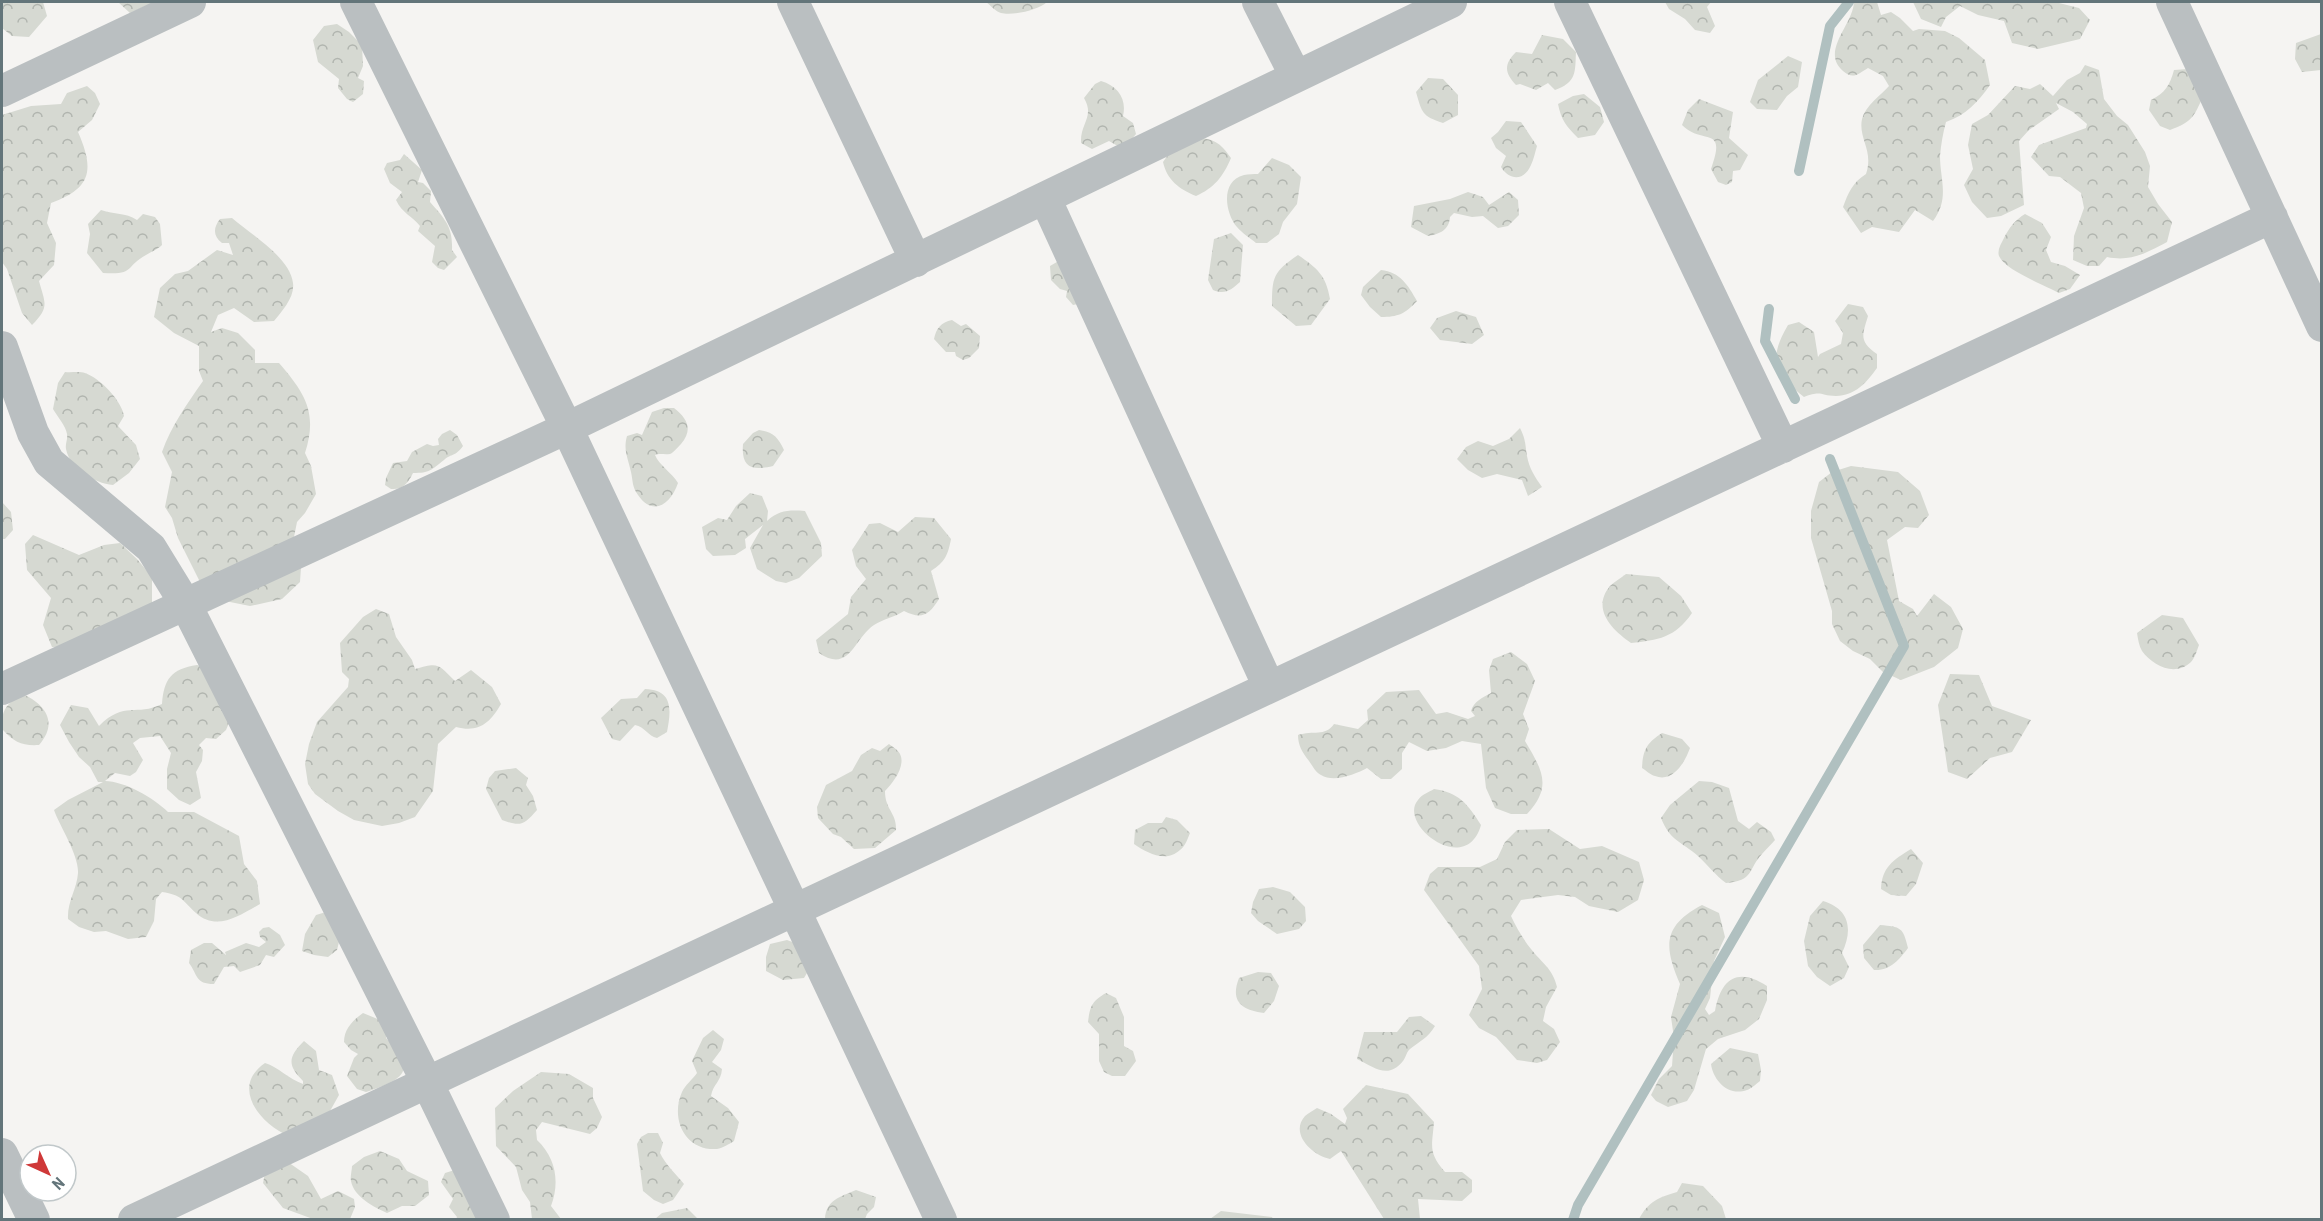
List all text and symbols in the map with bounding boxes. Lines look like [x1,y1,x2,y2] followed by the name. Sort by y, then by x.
[18,1143,78,1203] north arrow
[48,1173,68,1193] text: N

